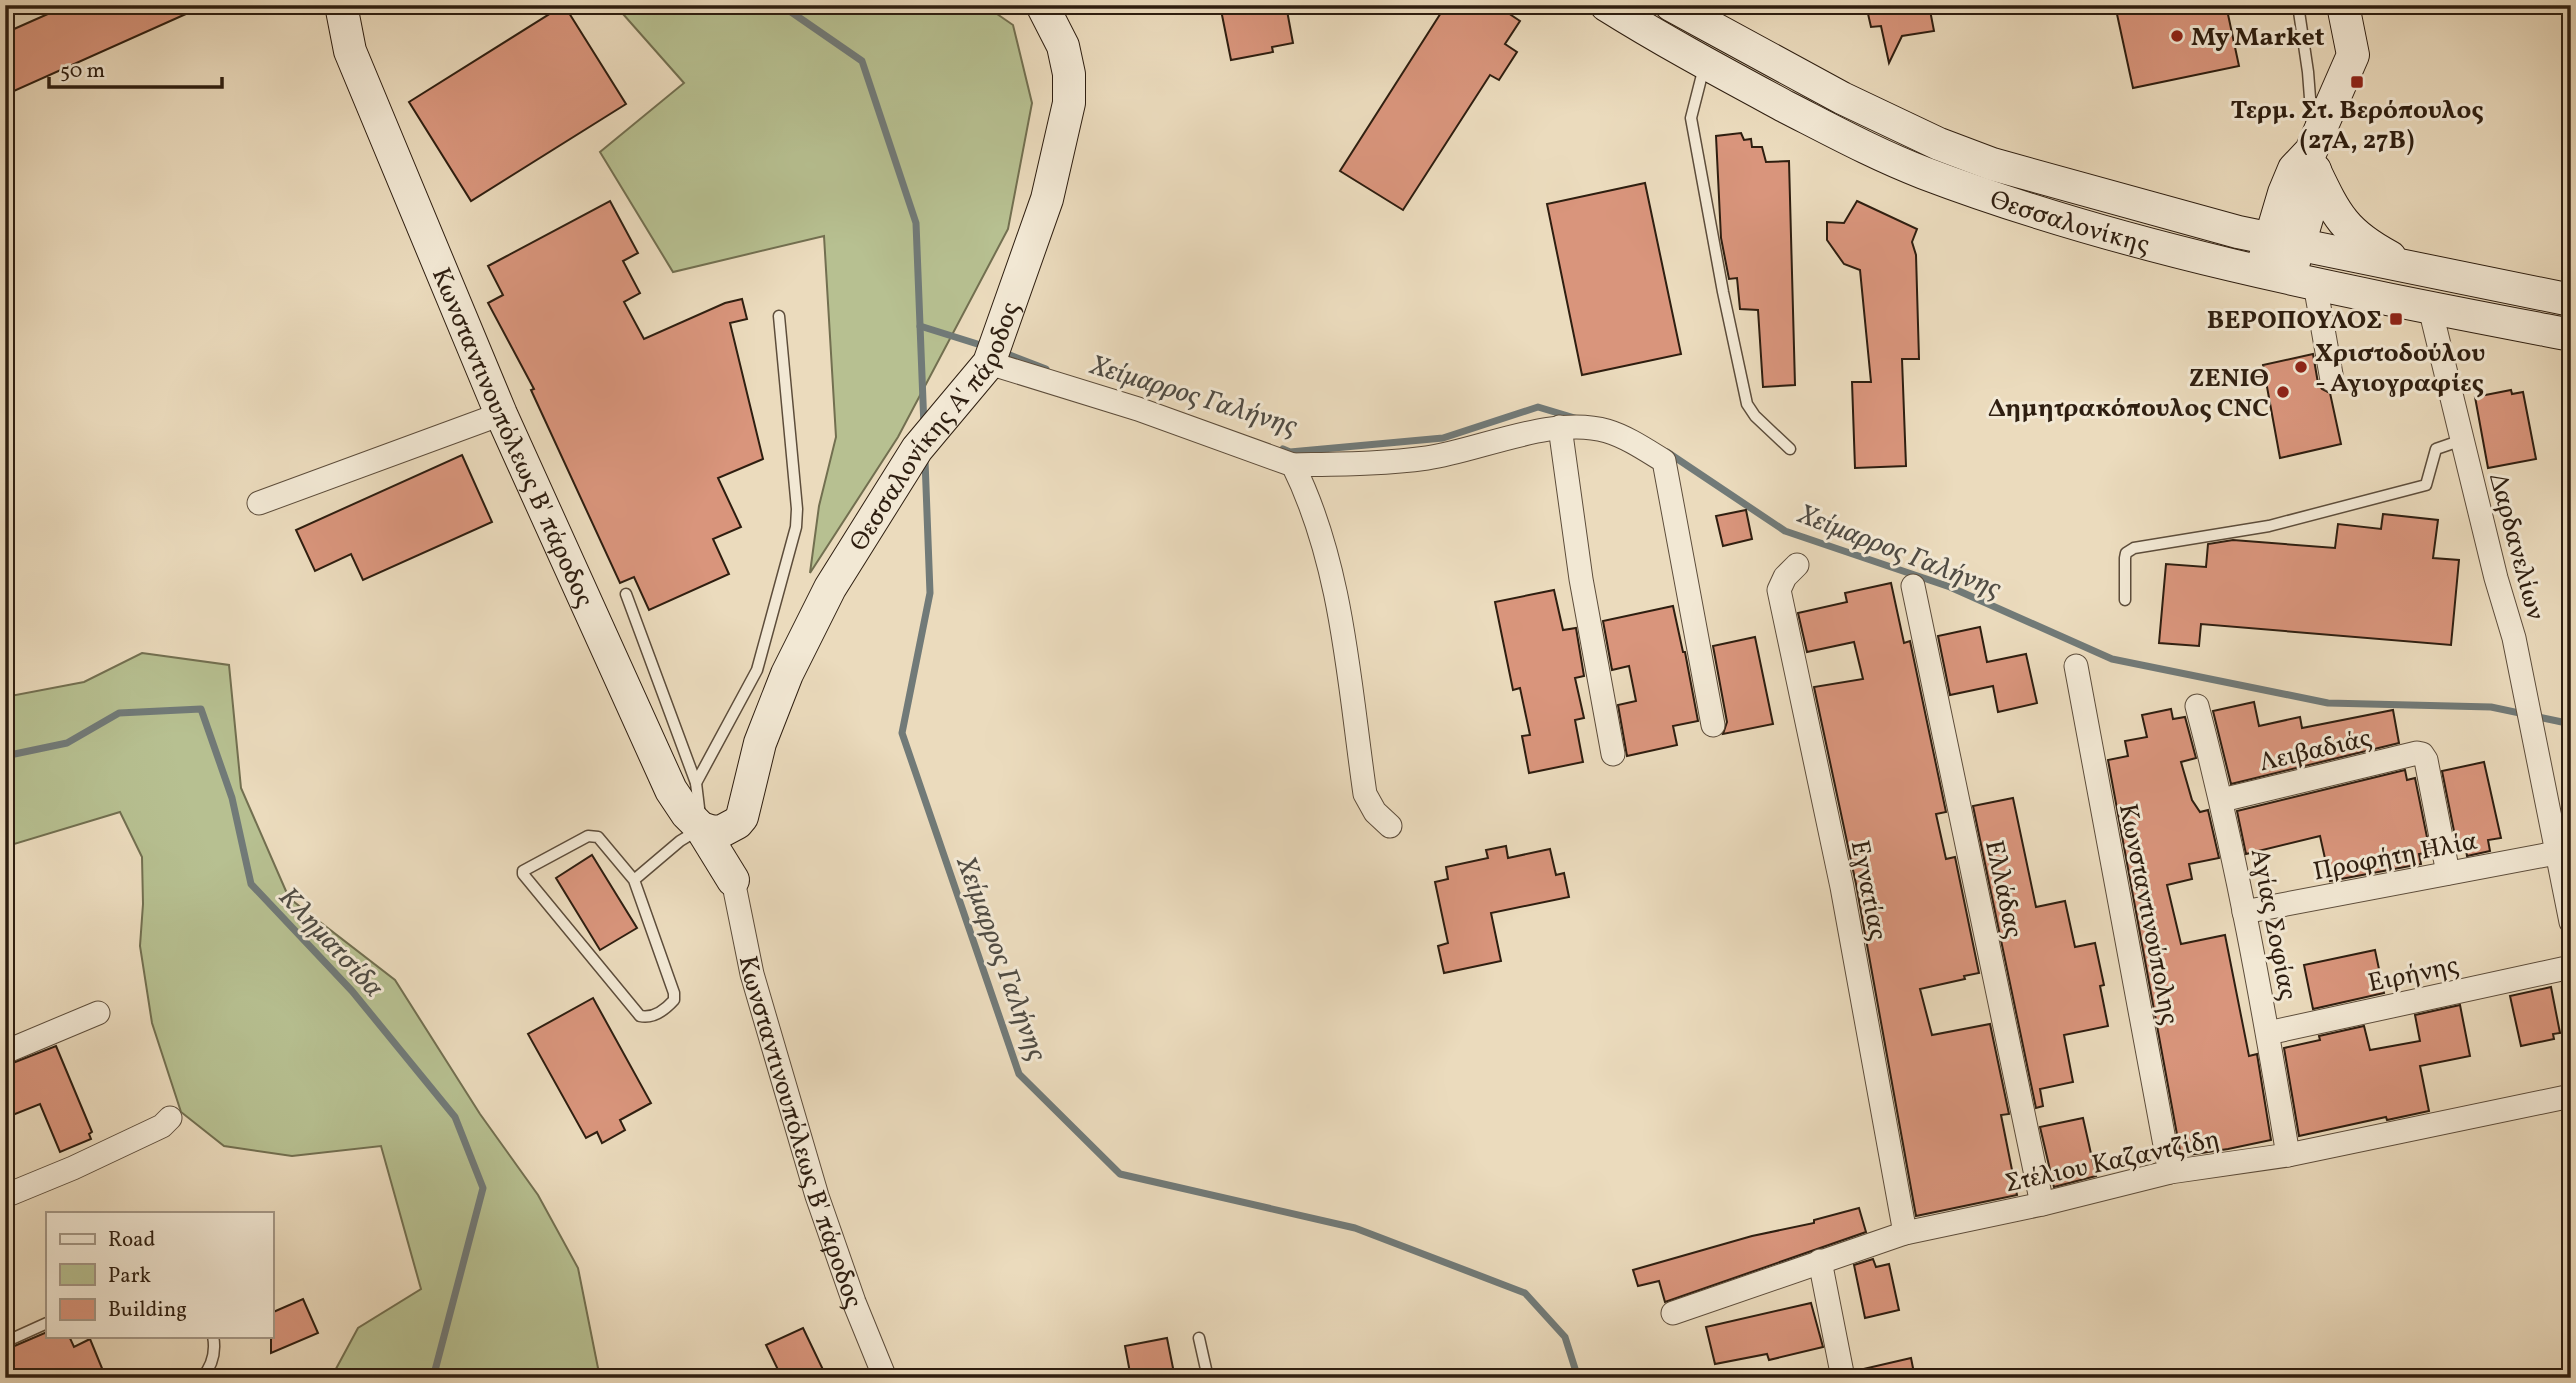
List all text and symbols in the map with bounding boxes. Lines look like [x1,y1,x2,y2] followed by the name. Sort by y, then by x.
[2191,20,2325,56] place label: My Market
[2169,28,2185,44] marker: My Market
[49,46,222,90] scale bar
[60,57,105,86] text: 50 m
[2349,74,2365,90] marker: Τερμ. Στ. Βερόπουλος (27Α, 27Β)
[2230,93,2484,159] place label: Τερμ. Στ. Βερόπουλος (27Α, 27Β)
[1985,182,2153,264] street label: Θεσσαλονίκης
[422,262,602,613] street label: Κωνσταντινουπόλεως Β' πάροδος
[842,297,1029,559] street label: Θεσσαλονίκης Α' πάροδος
[2207,303,2382,339] place label: ΒΕΡΟΠΟΥΛΟΣ
[2388,311,2404,327] marker: ΒΕΡΟΠΟΥΛΟΣ
[2315,336,2485,402] place label: Χριστοδούλου - Αγιογραφίες
[1084,346,1303,447] water label: Χείμαρρος Γαλήνης
[2293,359,2309,375] marker: Χριστοδούλου - Αγιογραφίες
[1988,361,2269,427] place label: ΖΕΝΙΘ Δημητρακόπουλος CNC
[2275,384,2291,400] marker: ΖΕΝΙΘ Δημητρακόπουλος CNC
[2479,469,2553,624] street label: Δαρδανελίων
[1791,495,2007,609] water label: Χείμαρρος Γαλήνης
[2256,721,2375,781] street label: Λειβαδιάς
[2109,801,2187,1028] street label: Κωνσταντινούπολης
[2310,823,2481,891] street label: Προφήτη Ηλία
[1841,837,1895,944] street label: Εγνατίας
[1975,837,2031,942] street label: Ελλάδας
[2241,845,2305,1003] street label: Αγίας Σοφίας
[945,850,1056,1067] water label: Χείμαρρος Γαλήνης
[269,879,392,1007] water label: Κληματσίδα
[2365,948,2462,1002] street label: Ειρήνης
[729,953,871,1313] street label: Κωνσταντινουπόλεως Β' πάροδος
[2002,1122,2223,1202] street label: Στέλιου Καζαντζίδη
[46,1212,273,1338] legend
[108,1226,155,1255] text: Road
[108,1262,151,1291] text: Park
[108,1296,187,1325] text: Building

